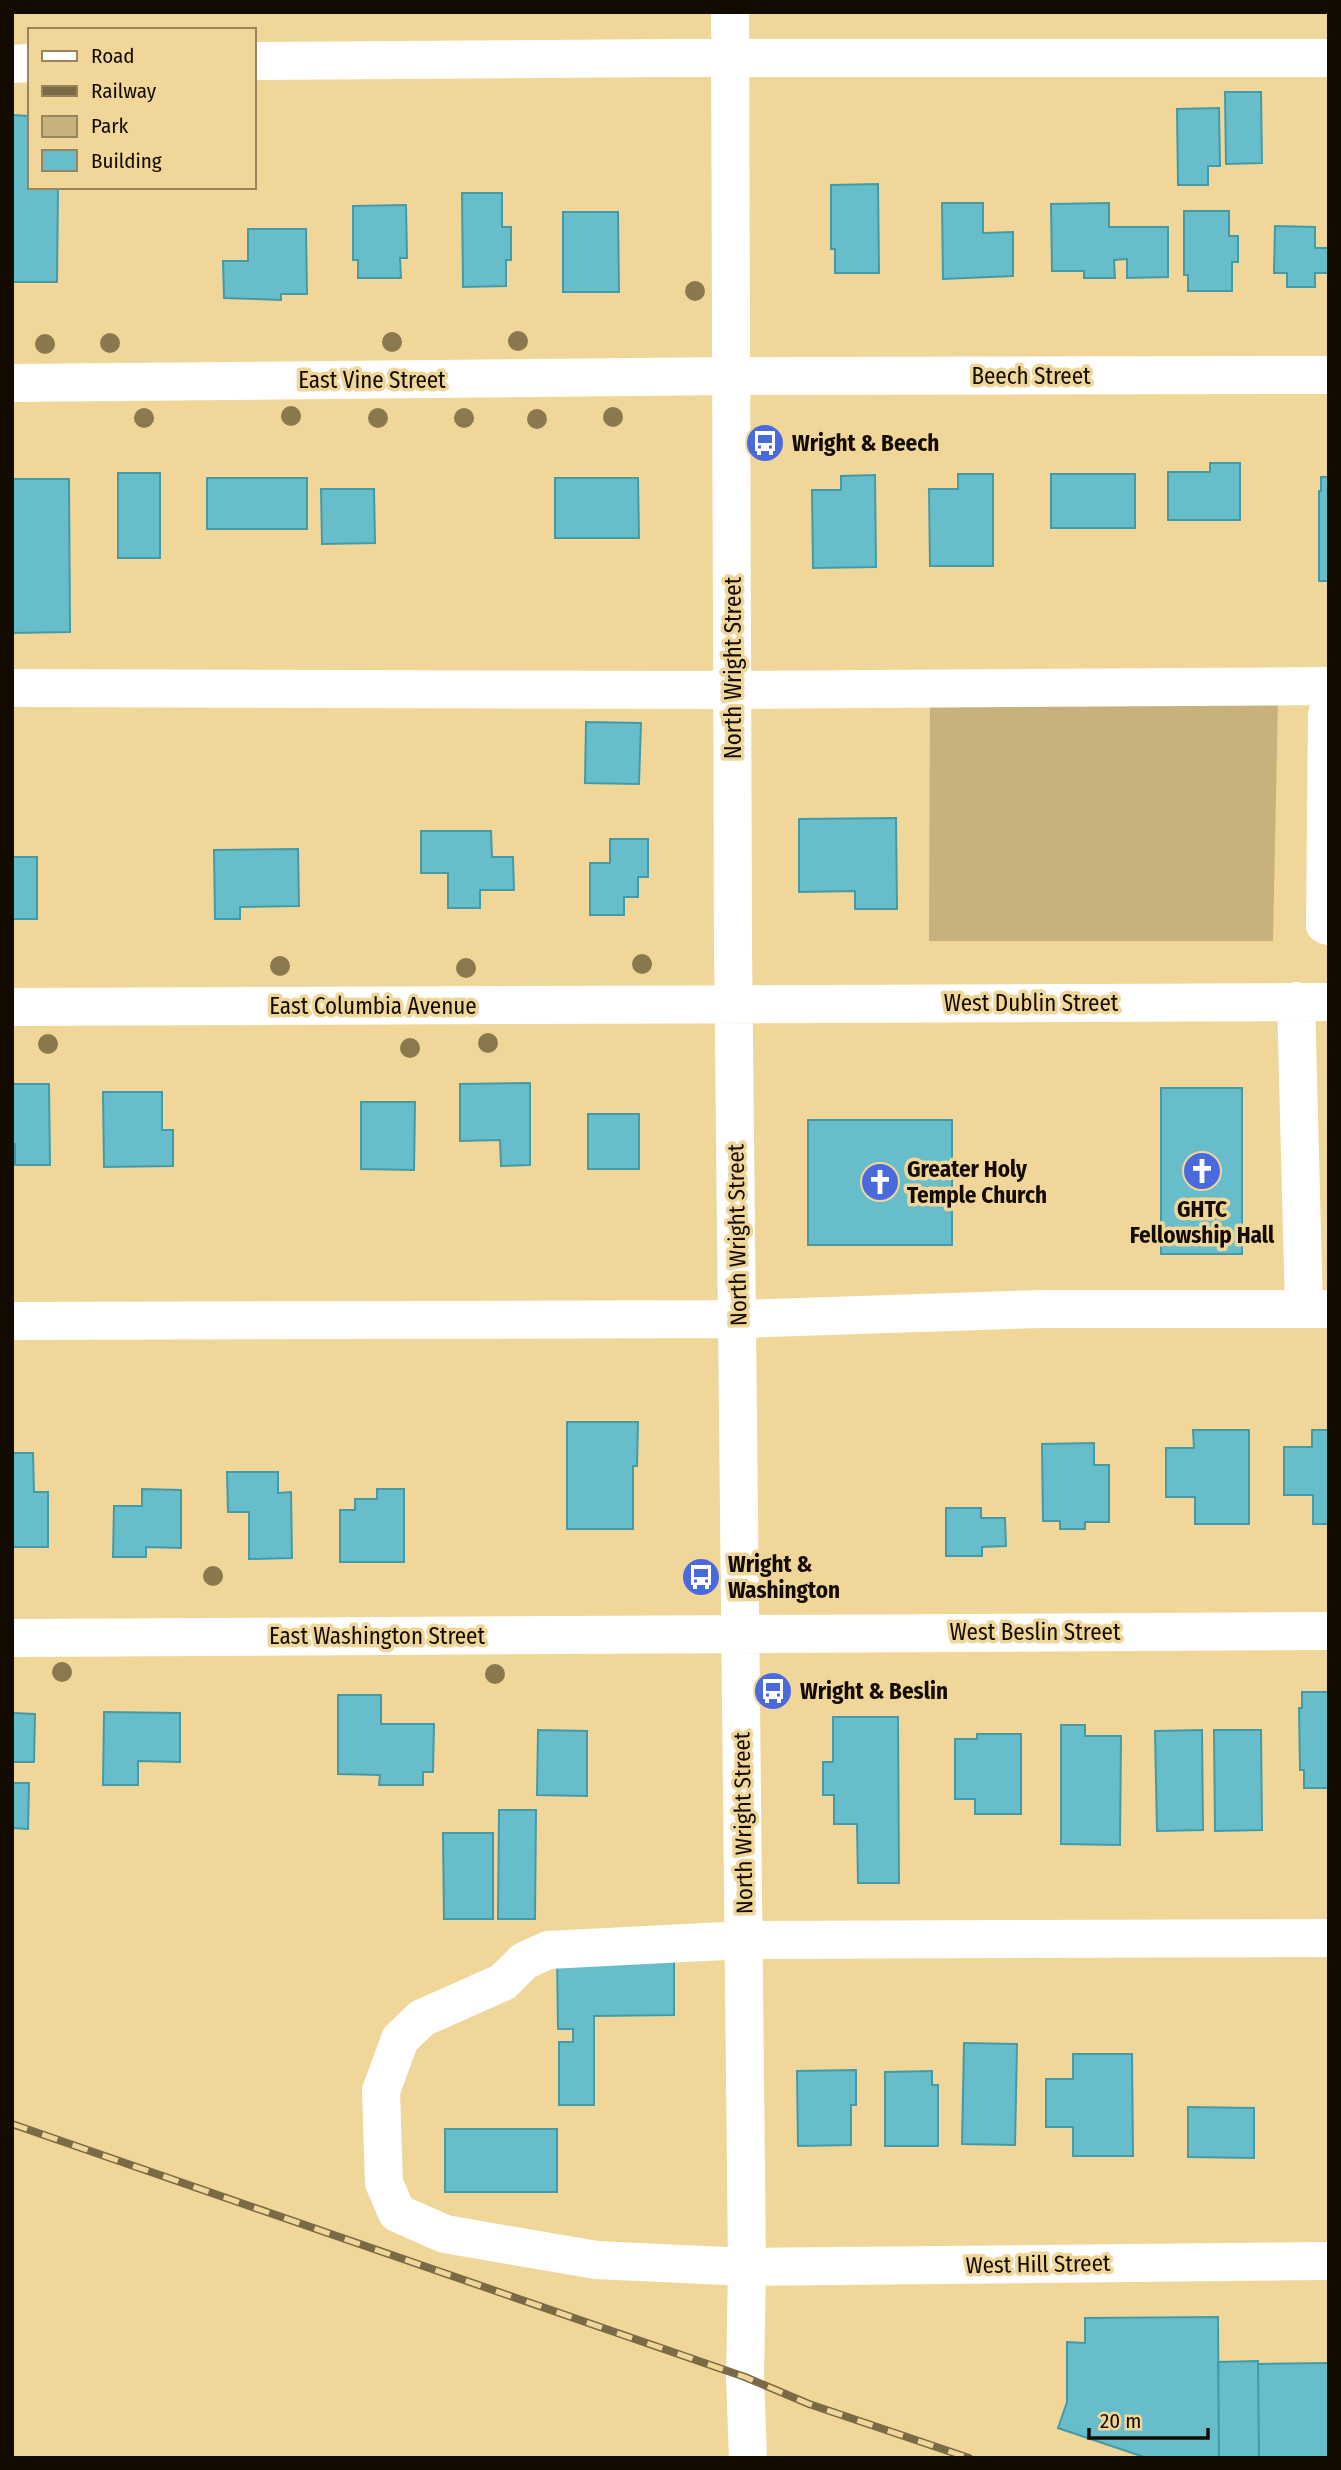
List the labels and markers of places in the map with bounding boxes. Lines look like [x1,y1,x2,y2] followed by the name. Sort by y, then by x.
[744,422,786,464] bus stop icon: Wright & Beech
[792,429,939,457] place label: Wright & Beech
[1181,1150,1223,1192] church icon: GHTC Fellowship Hall
[907,1155,1047,1209] place label: Greater Holy Temple Church
[859,1161,901,1203] church icon: Greater Holy Temple Church
[1130,1195,1275,1249] place label: GHTC Fellowship Hall
[728,1550,840,1604] place label: Wright & Washington
[680,1556,722,1598] bus stop icon: Wright & Washington
[752,1670,794,1712] bus stop icon: Wright & Beslin
[800,1677,948,1705] place label: Wright & Beslin

